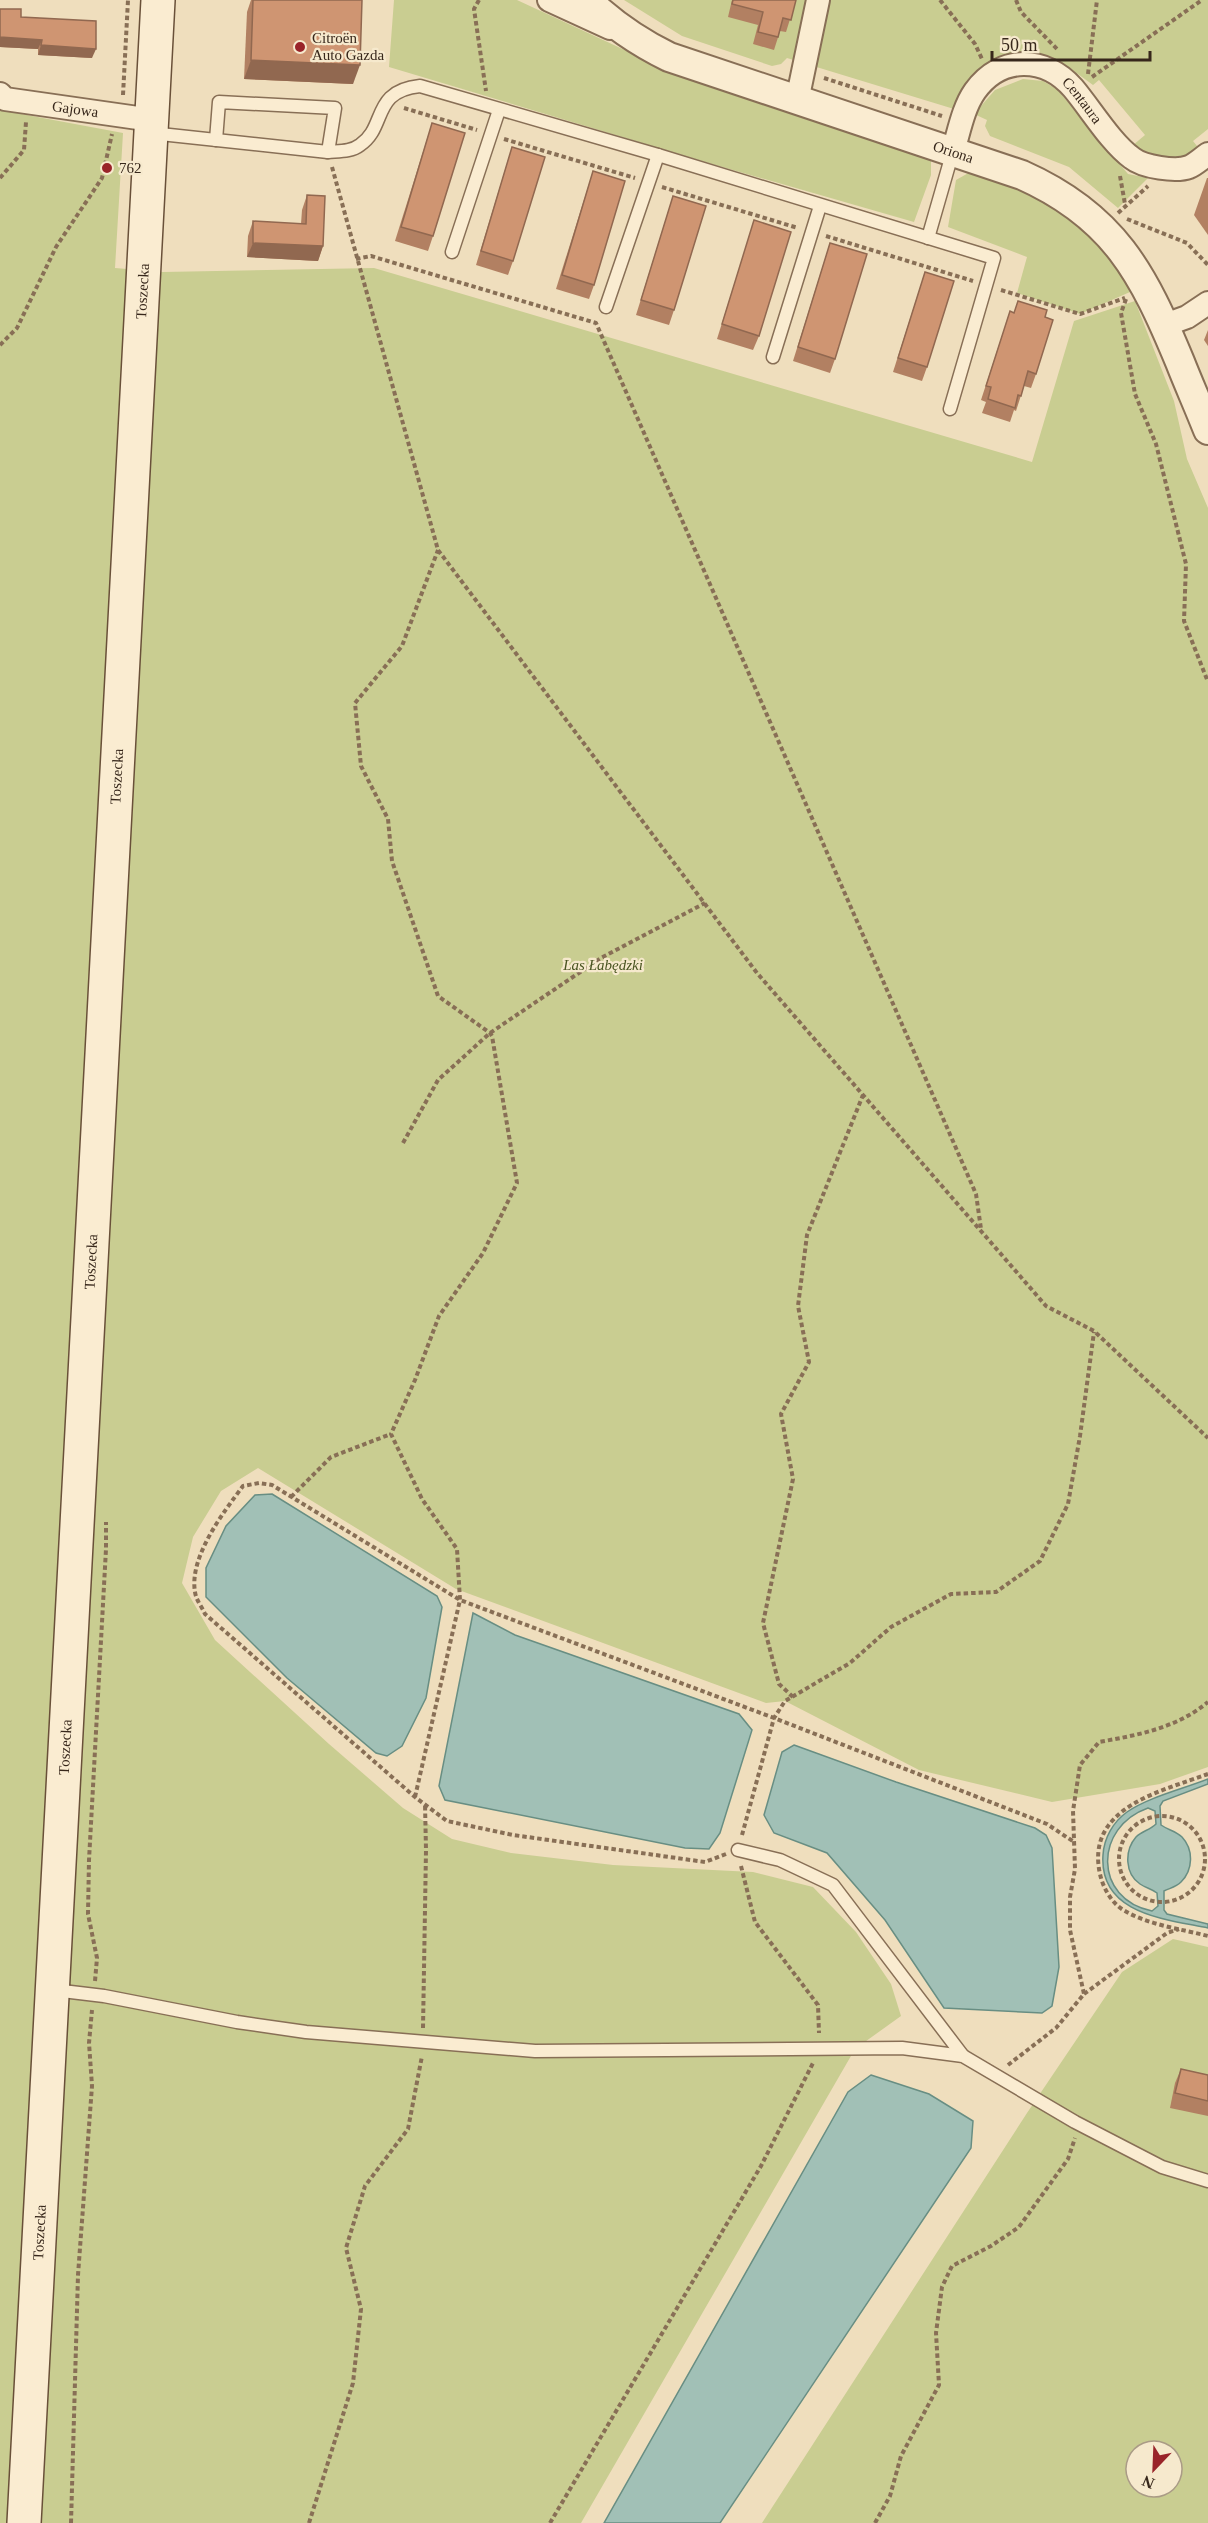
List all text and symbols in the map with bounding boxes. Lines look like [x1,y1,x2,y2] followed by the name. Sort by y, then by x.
[992,24,1150,62] scale bar
[312,30,384,63] place label: Citroën Auto Gazda
[1001,35,1038,55] text: 50 m
[293,40,307,54] marker: Citroën Auto Gazda
[1059,74,1105,127] street label: Centaura
[51,98,100,120] street label: Gajowa
[931,138,976,166] street label: Oriona
[119,160,142,176] place label: 762
[100,161,114,175] marker: 762
[133,263,152,319] street label: Toszecka
[107,748,126,805] street label: Toszecka
[562,957,643,973] park label: Las Łabędzki
[82,1233,100,1290] street label: Toszecka
[56,1719,75,1775] street label: Toszecka
[30,2204,49,2261] street label: Toszecka
[1124,2439,1184,2499] north arrow
[1139,2472,1157,2492] text: N

